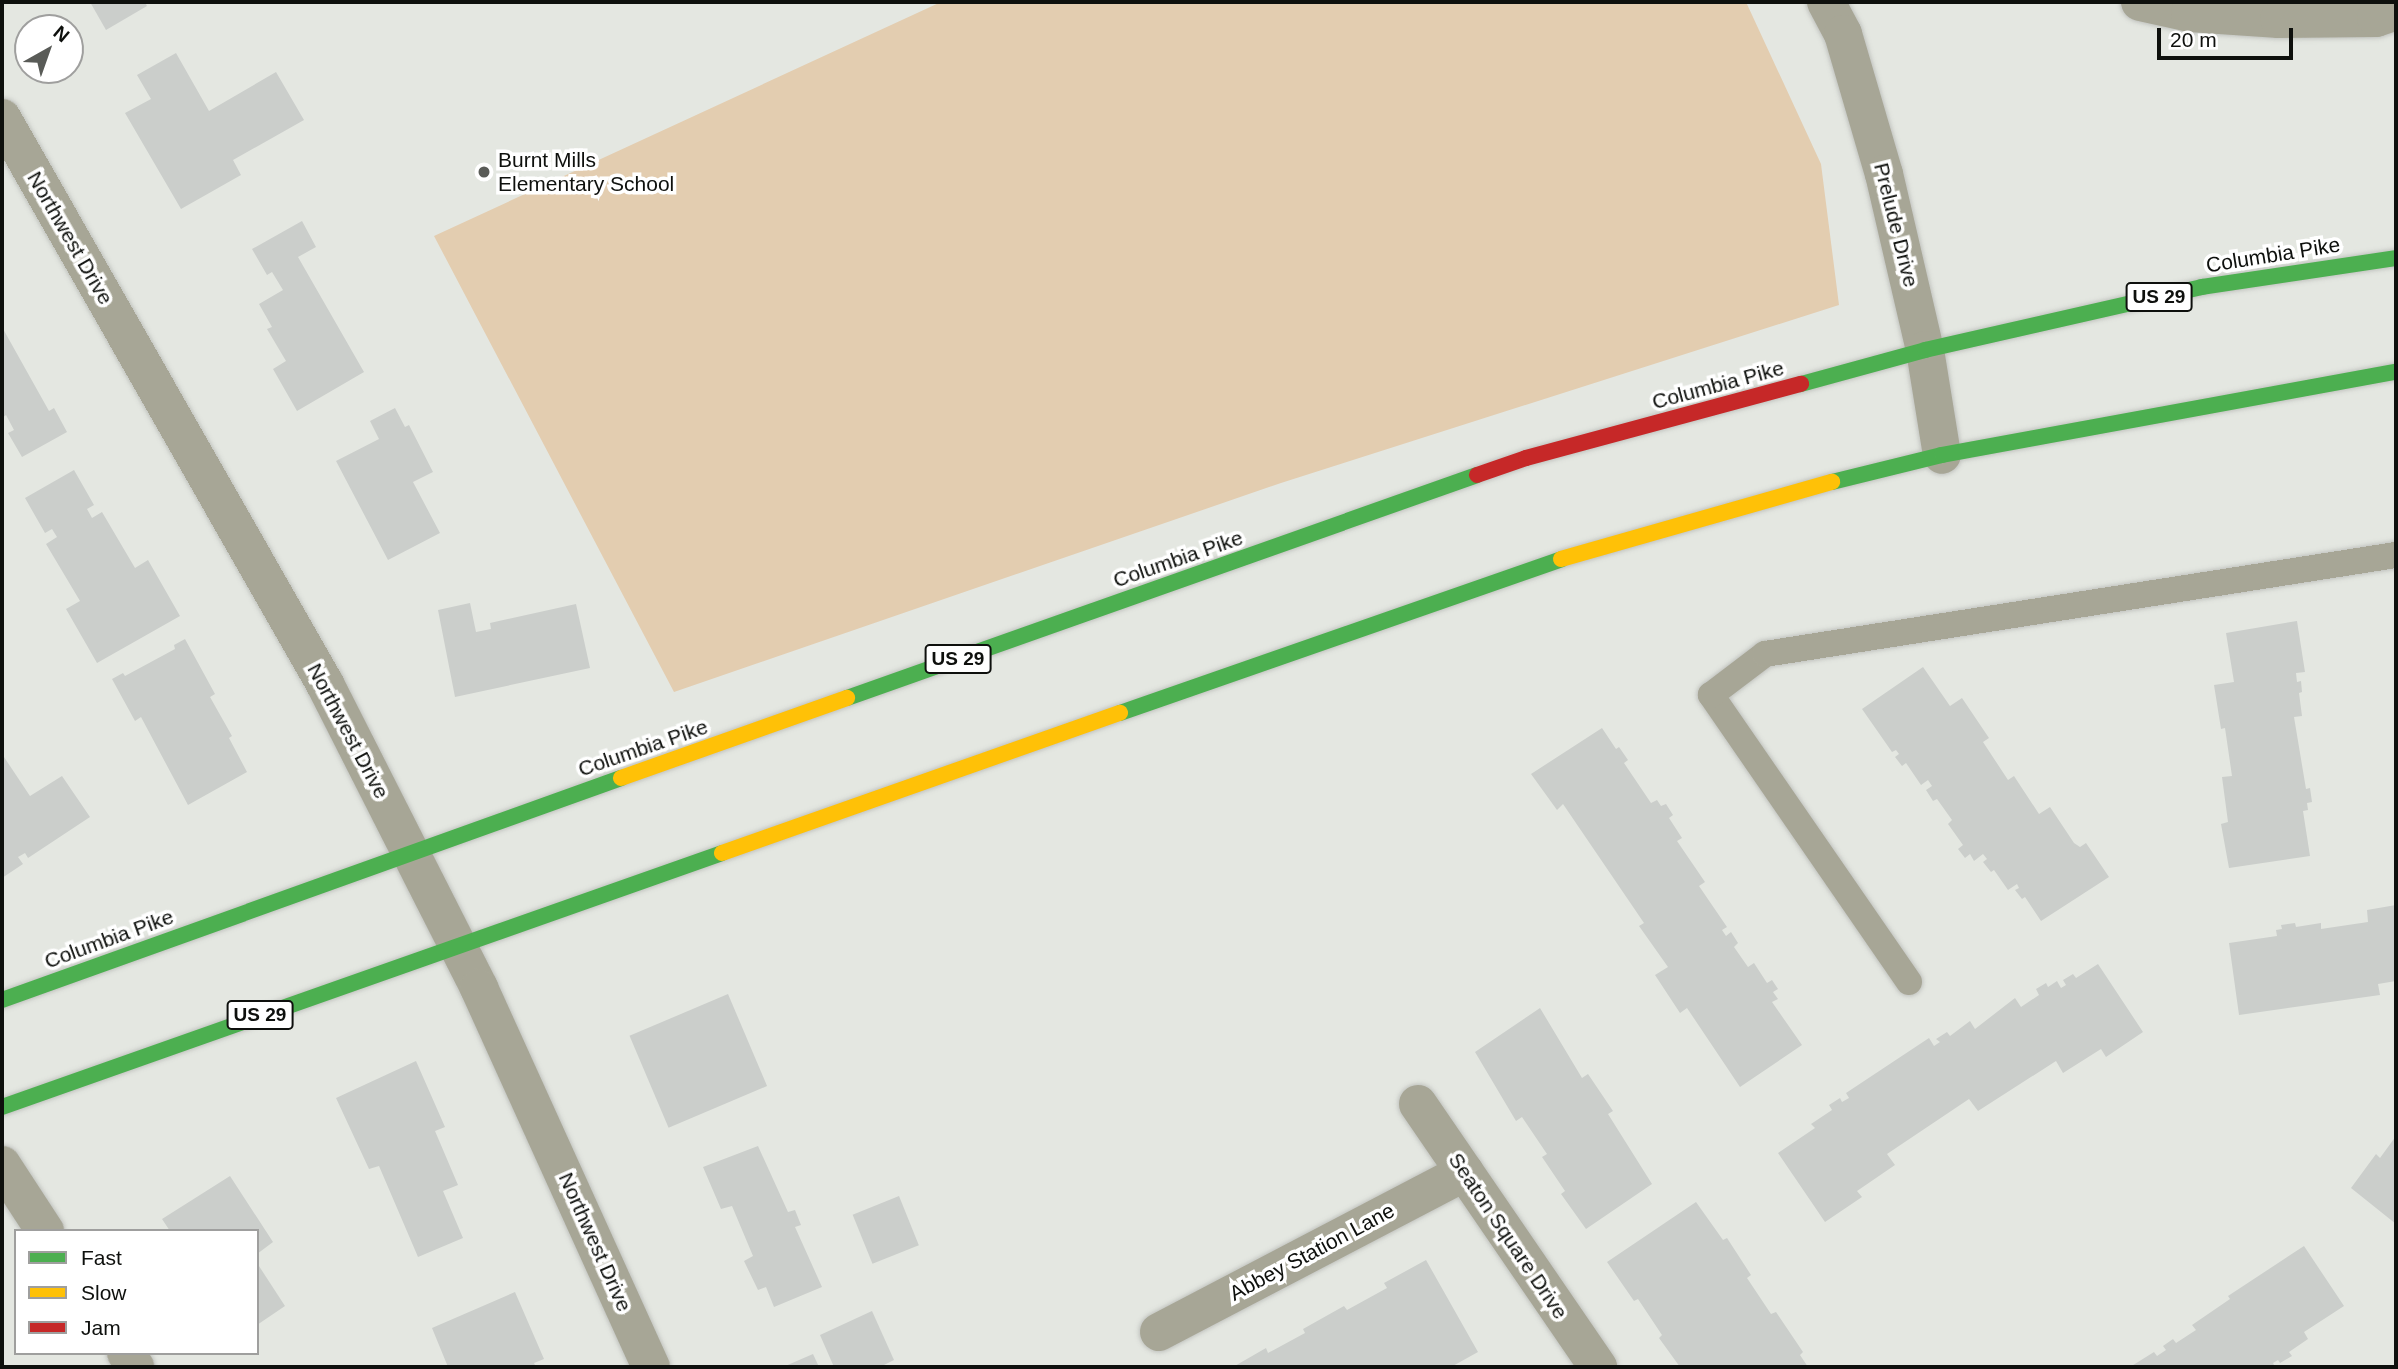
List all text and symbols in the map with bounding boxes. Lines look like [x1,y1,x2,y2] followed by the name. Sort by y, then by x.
[14,14,84,84] north arrow
[2160,14,2296,58] scale bar
[50,22,74,47] text: N
[2170,28,2217,51] text: 20 m
[498,147,674,197] place label: Burnt Mills Elementary School
[1868,160,1924,290] street label: Prelude Drive
[476,164,492,180] marker: Burnt Mills Elementary School
[22,167,118,309] street label: Northwest Drive
[2204,232,2342,278] street label: Columbia Pike
[2124,282,2194,312] road number: US 29
[1649,355,1787,415] street label: Columbia Pike
[1110,525,1246,593] street label: Columbia Pike
[923,644,993,674] road number: US 29
[302,659,394,803] street label: Northwest Drive
[575,714,711,782] street label: Columbia Pike
[41,904,177,974] street label: Columbia Pike
[225,1000,295,1030] road number: US 29
[1443,1148,1573,1324] street label: Seaton Square Drive
[553,1169,637,1315] street label: Northwest Drive
[1225,1198,1399,1306] street label: Abbey Station Lane
[14,1229,259,1355] legend
[81,1246,122,1269] text: Fast
[81,1281,127,1304] text: Slow
[81,1316,121,1339] text: Jam

